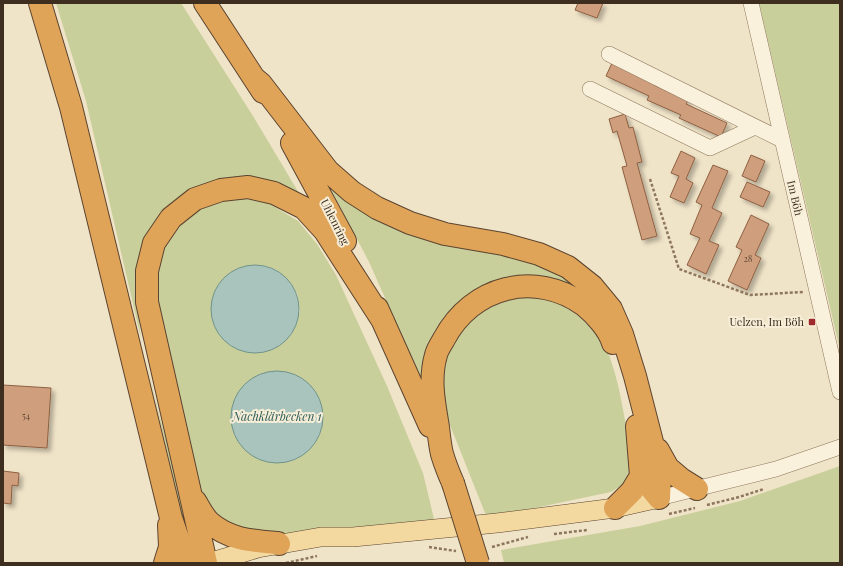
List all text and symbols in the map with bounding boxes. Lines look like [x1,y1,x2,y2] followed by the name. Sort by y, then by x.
[784,179,807,217] street label: Im Böh
[318,196,353,247] street label: Uhlenring
[744,252,753,264] house number: 28
[730,314,805,329] place label: Uelzen, Im Böh
[807,317,817,327] marker: Uelzen, Im Böh
[231,408,322,424] water label: Nachklärbecken 1
[22,409,31,421] house number: 54

